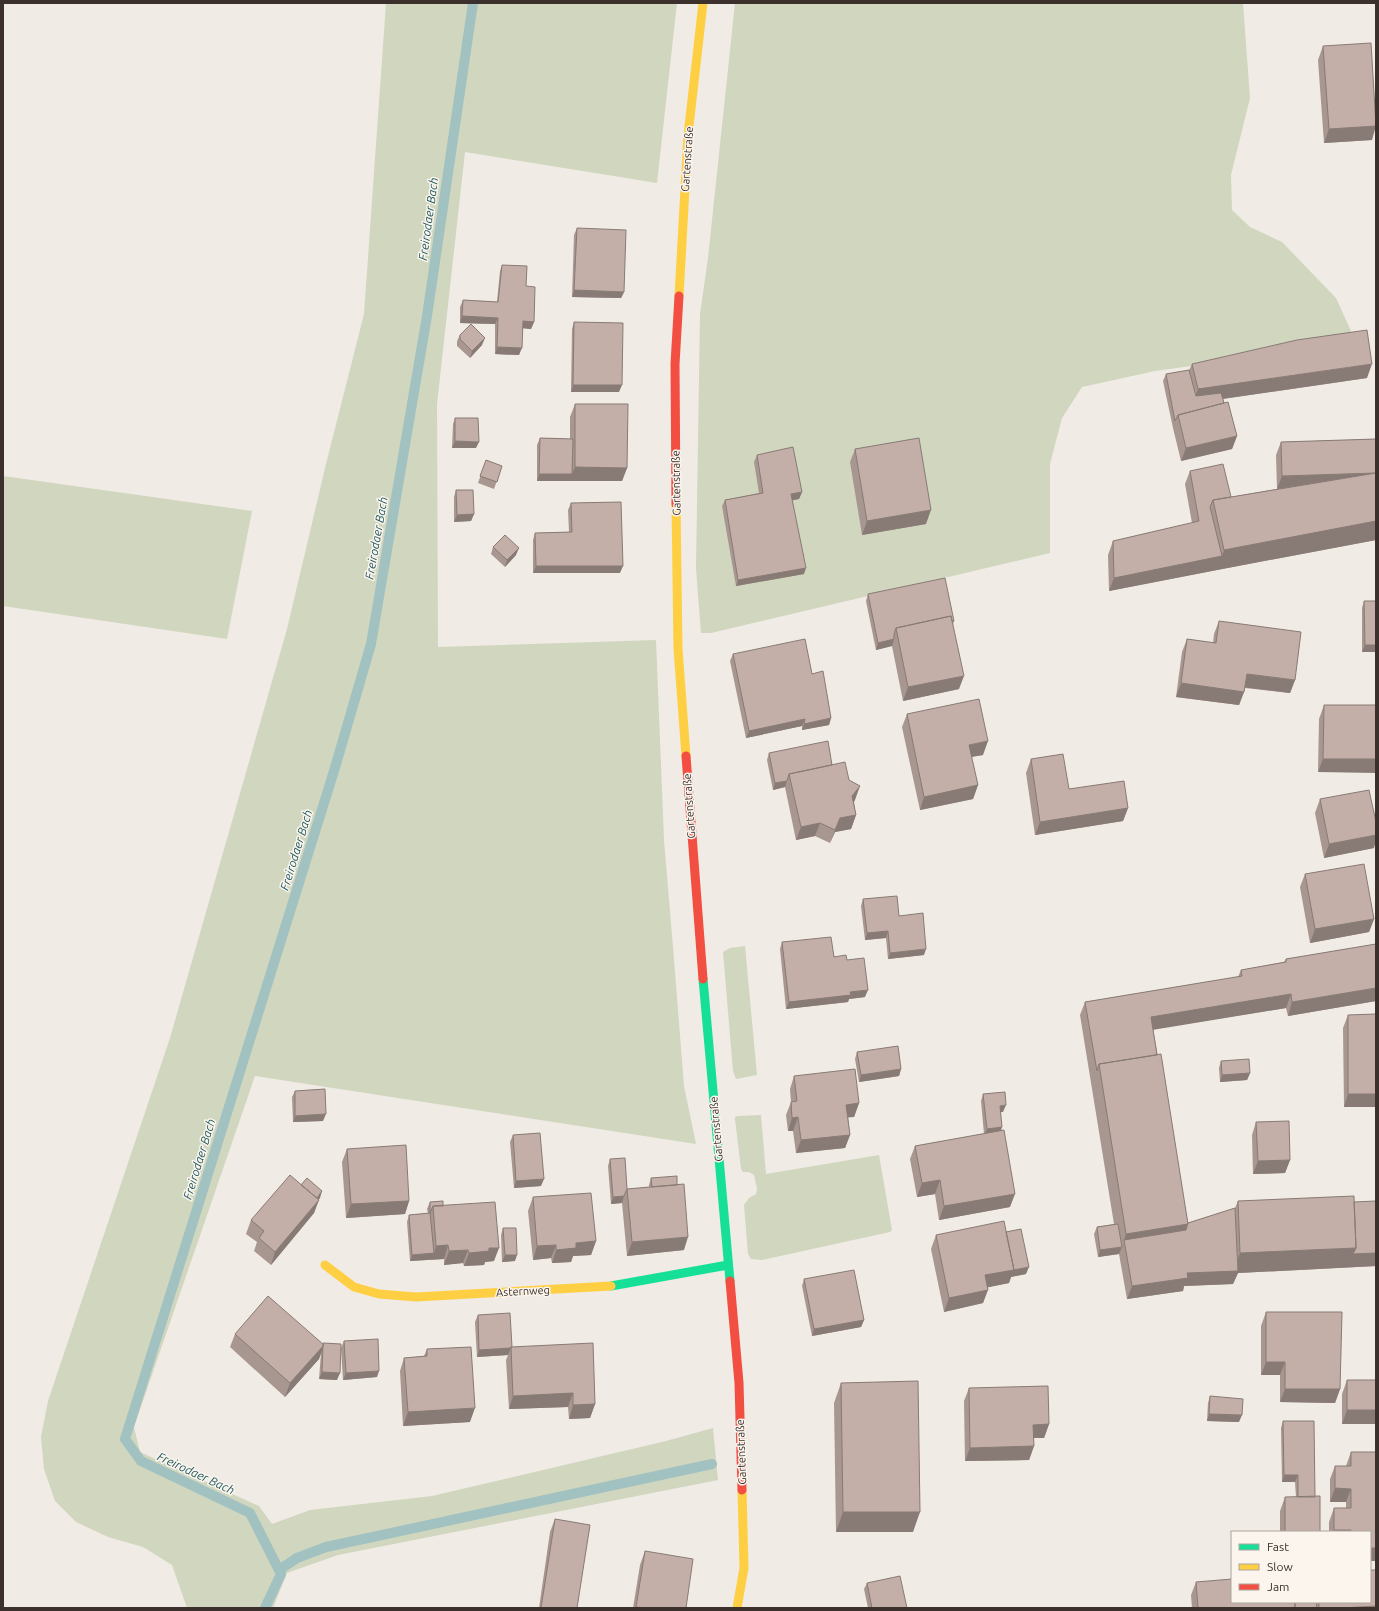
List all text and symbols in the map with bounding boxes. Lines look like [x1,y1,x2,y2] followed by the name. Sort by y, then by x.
[679,126,695,192] street label: Gartenstraße
[416,177,440,261] water label: Freirodaer Bach
[669,450,683,516] street label: Gartenstraße
[362,496,390,580] water label: Freirodaer Bach
[681,773,697,839] street label: Gartenstraße
[278,808,314,892] water label: Freirodaer Bach
[707,1096,725,1162] street label: Gartenstraße
[181,1117,217,1201] water label: Freirodaer Bach
[496,1284,550,1298] street label: Asternweg
[734,1419,748,1485] street label: Gartenstraße
[155,1449,237,1497] water label: Freirodaer Bach
[1231,1531,1371,1603] legend
[1267,1540,1289,1553] text: Fast
[1267,1560,1293,1573] text: Slow
[1267,1580,1289,1593] text: Jam

